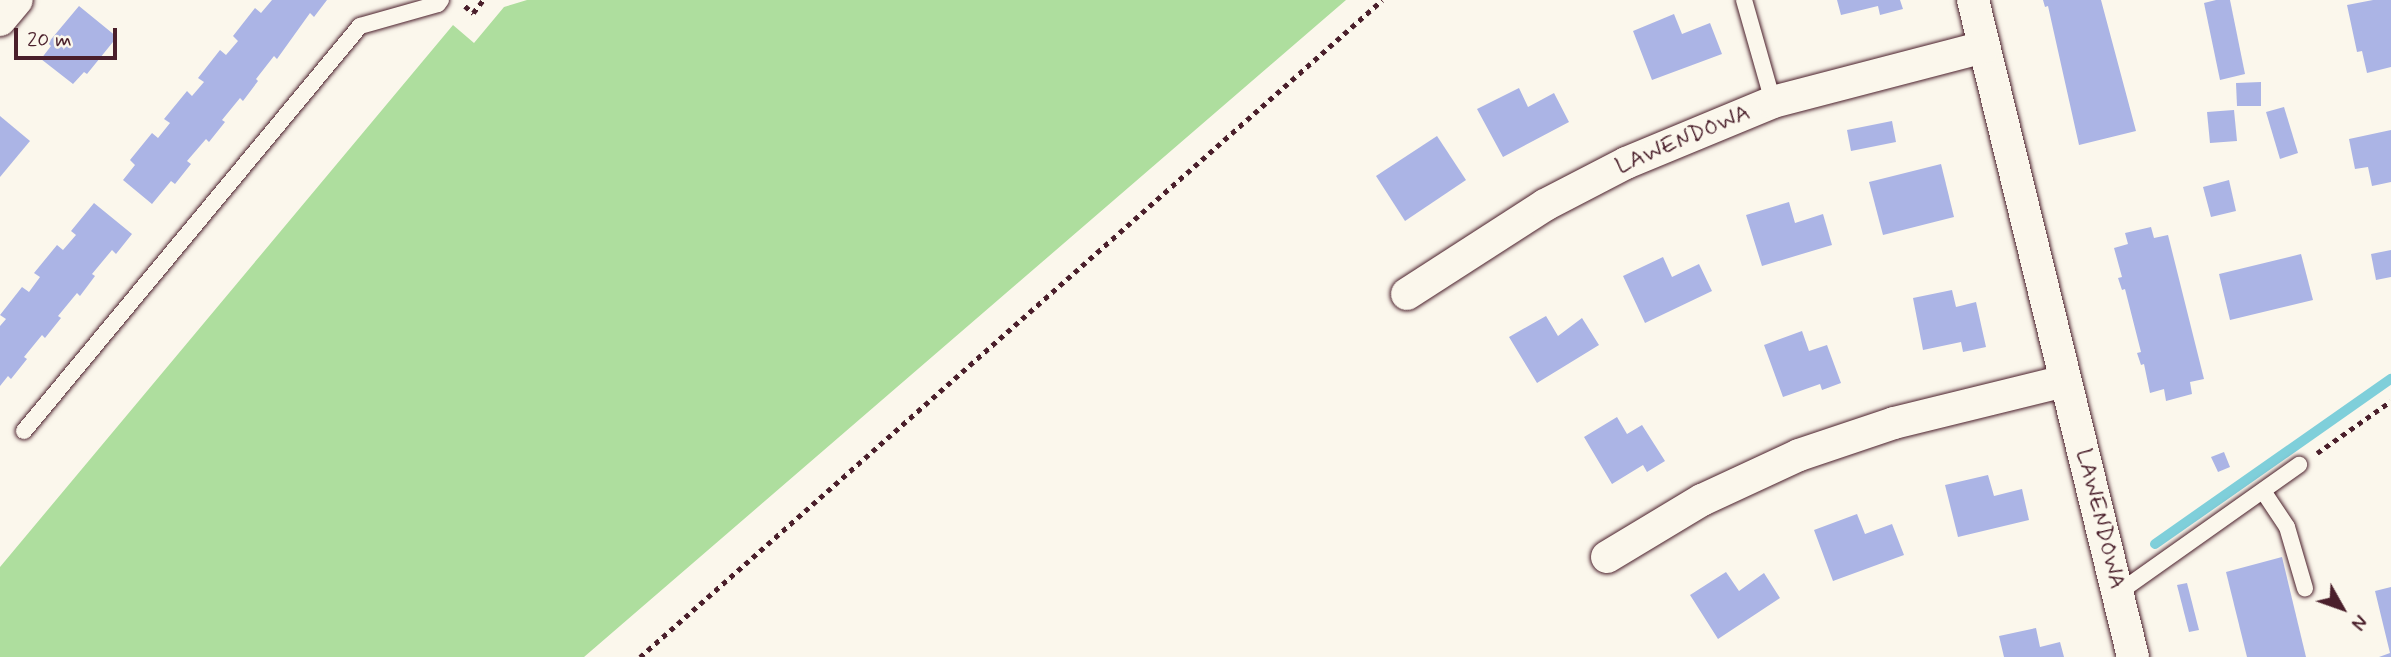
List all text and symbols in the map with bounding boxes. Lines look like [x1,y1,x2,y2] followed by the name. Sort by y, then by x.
[18,14,121,58] scale bar
[27,26,72,54] text: 20 m
[1612,99,1754,181] street label: LAWENDOWA
[2069,446,2131,592] street label: LAWENDOWA
[2307,573,2377,643] north arrow
[2345,609,2372,635] text: N

